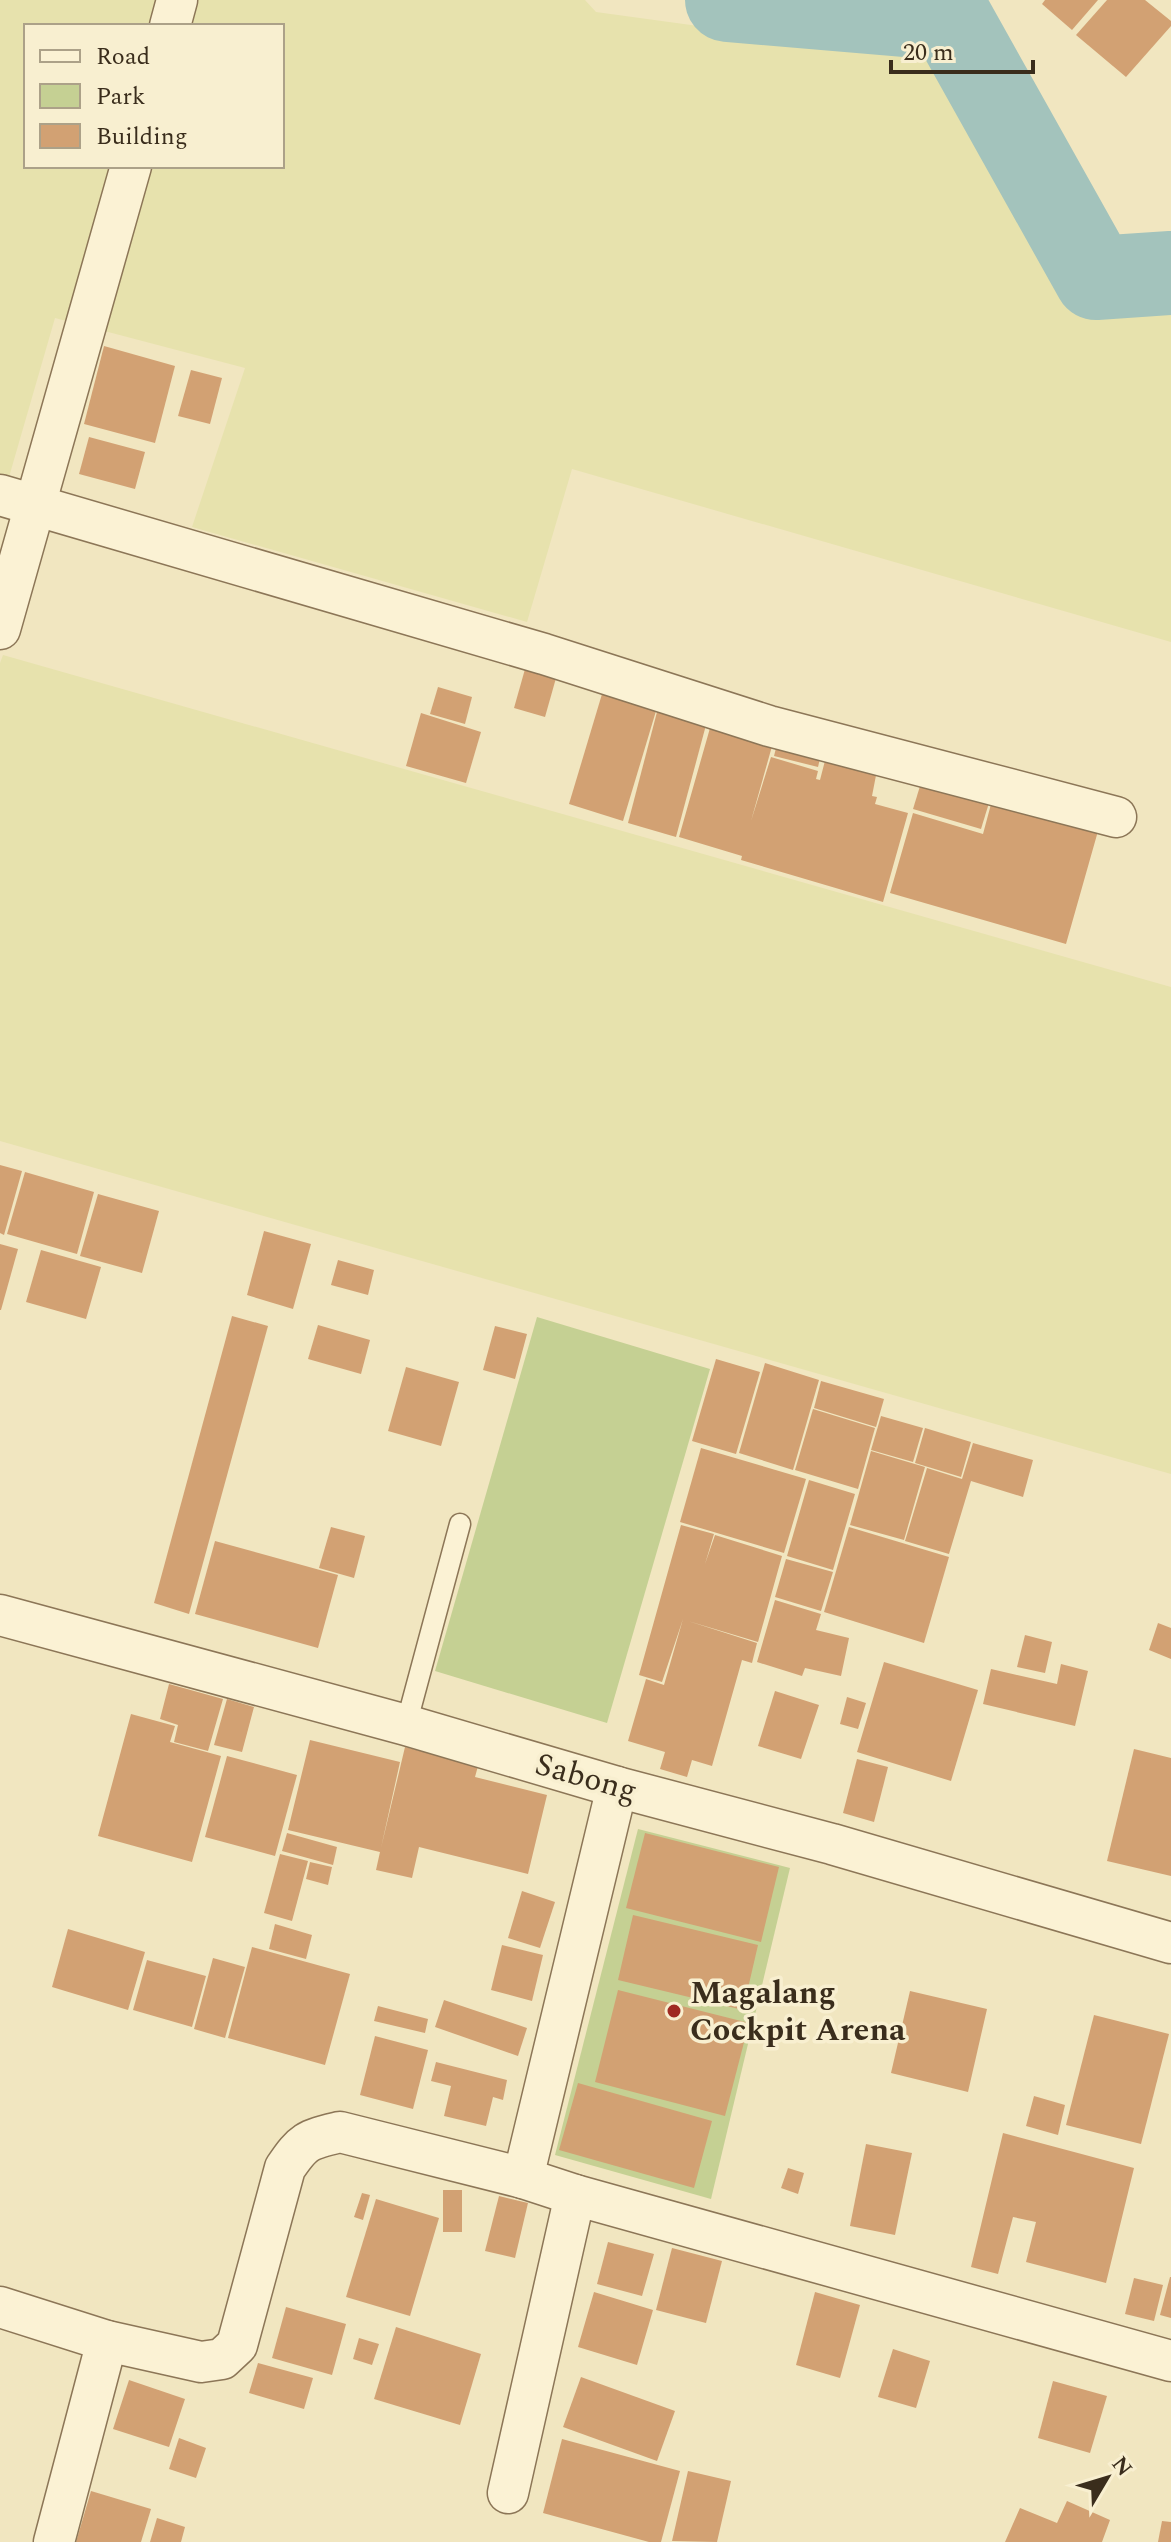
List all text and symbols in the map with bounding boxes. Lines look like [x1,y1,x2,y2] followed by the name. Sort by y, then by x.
[24,24,284,168] legend
[891,24,1033,74] scale bar
[903,35,954,71] text: 20 m
[96,39,150,75] text: Road
[96,79,146,115] text: Park
[96,119,188,155] text: Building
[529,1740,643,1816] street label: Sabong
[690,1969,906,2055] place label: Magalang Cockpit Arena
[665,2002,683,2020] marker: Magalang Cockpit Arena
[1067,2438,1147,2518] north arrow
[1103,2449,1140,2484] text: N

